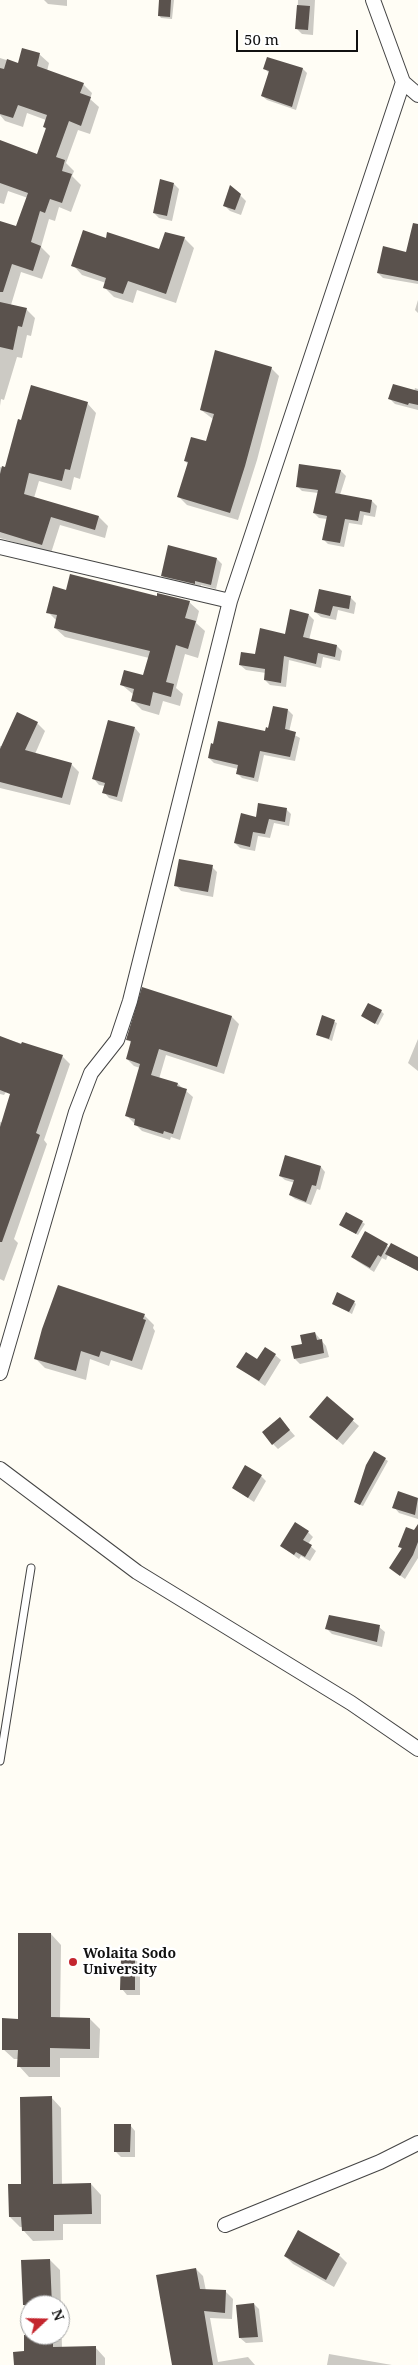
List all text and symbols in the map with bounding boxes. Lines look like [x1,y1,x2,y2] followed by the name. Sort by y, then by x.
[238,20,360,52] scale bar
[244,29,279,49] text: 50 m
[83,1946,176,1978] place label: Wolaita Sodo University
[67,1956,79,1968] marker: Wolaita Sodo University
[20,2295,70,2345] north arrow
[48,2306,69,2323] text: N

